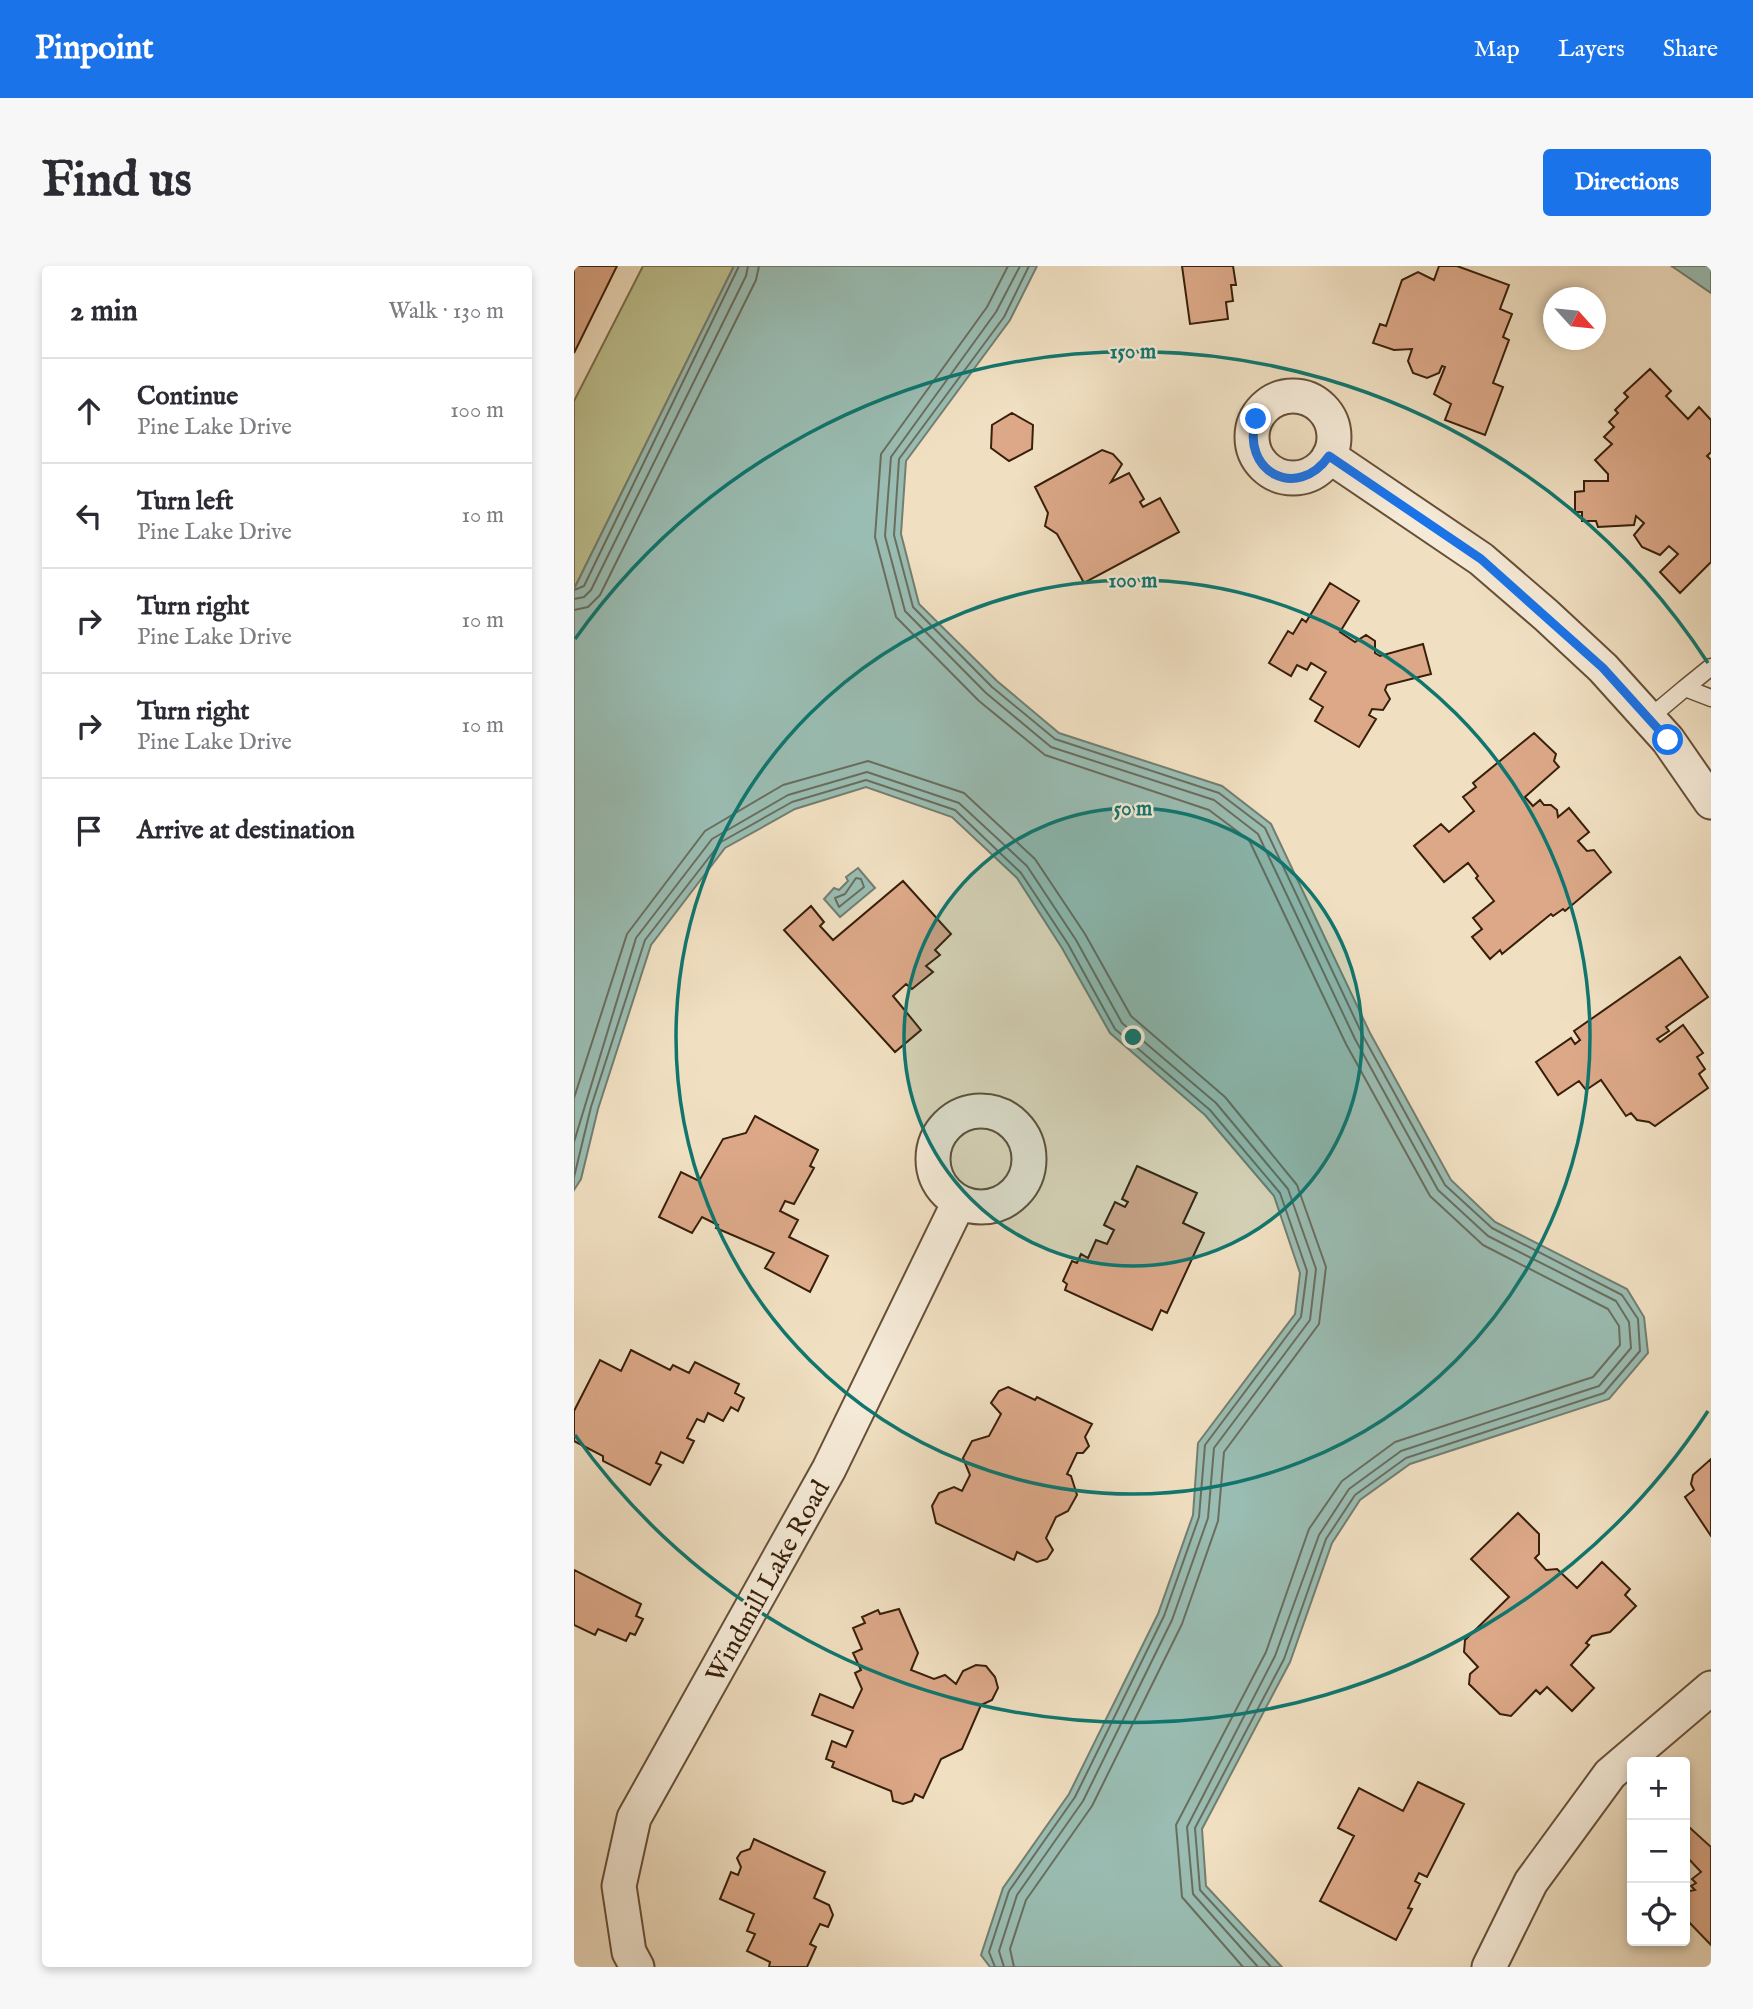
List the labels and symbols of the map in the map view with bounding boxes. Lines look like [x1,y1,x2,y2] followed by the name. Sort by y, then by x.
[1543,287,1606,350] north arrow
[1110,339,1157,366] text: 150 m
[1240,403,1271,434] route end
[1108,568,1158,595] text: 100 m
[1652,724,1683,755] route start
[1114,796,1153,823] text: 50 m
[1121,1025,1145,1049] centre of rings
[699,1475,838,1689] street label: Windmill Lake Road

